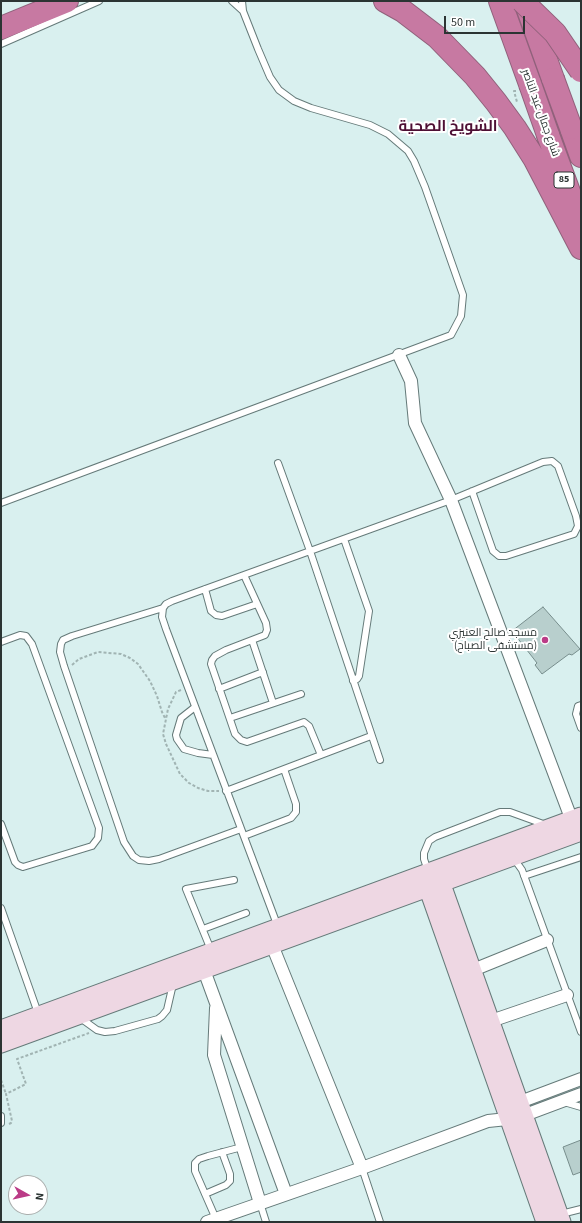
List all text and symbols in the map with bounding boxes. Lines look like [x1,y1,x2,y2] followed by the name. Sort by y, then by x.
[446,8,527,34] scale bar
[451,14,475,31] text: 50 m
[518,67,562,159] street label: شارع جمال عبد الناصر
[399,119,497,137] district label: الشويخ الصحية
[554,172,574,188] road number: 85
[449,627,537,653] place label: مسجد صالح العنيزي (مستشفى الصباح)
[540,635,550,645] marker: مسجد صالح العنيزي (مستشفى الصباح)
[8,1175,48,1215] north arrow
[31,1192,47,1201] text: N

